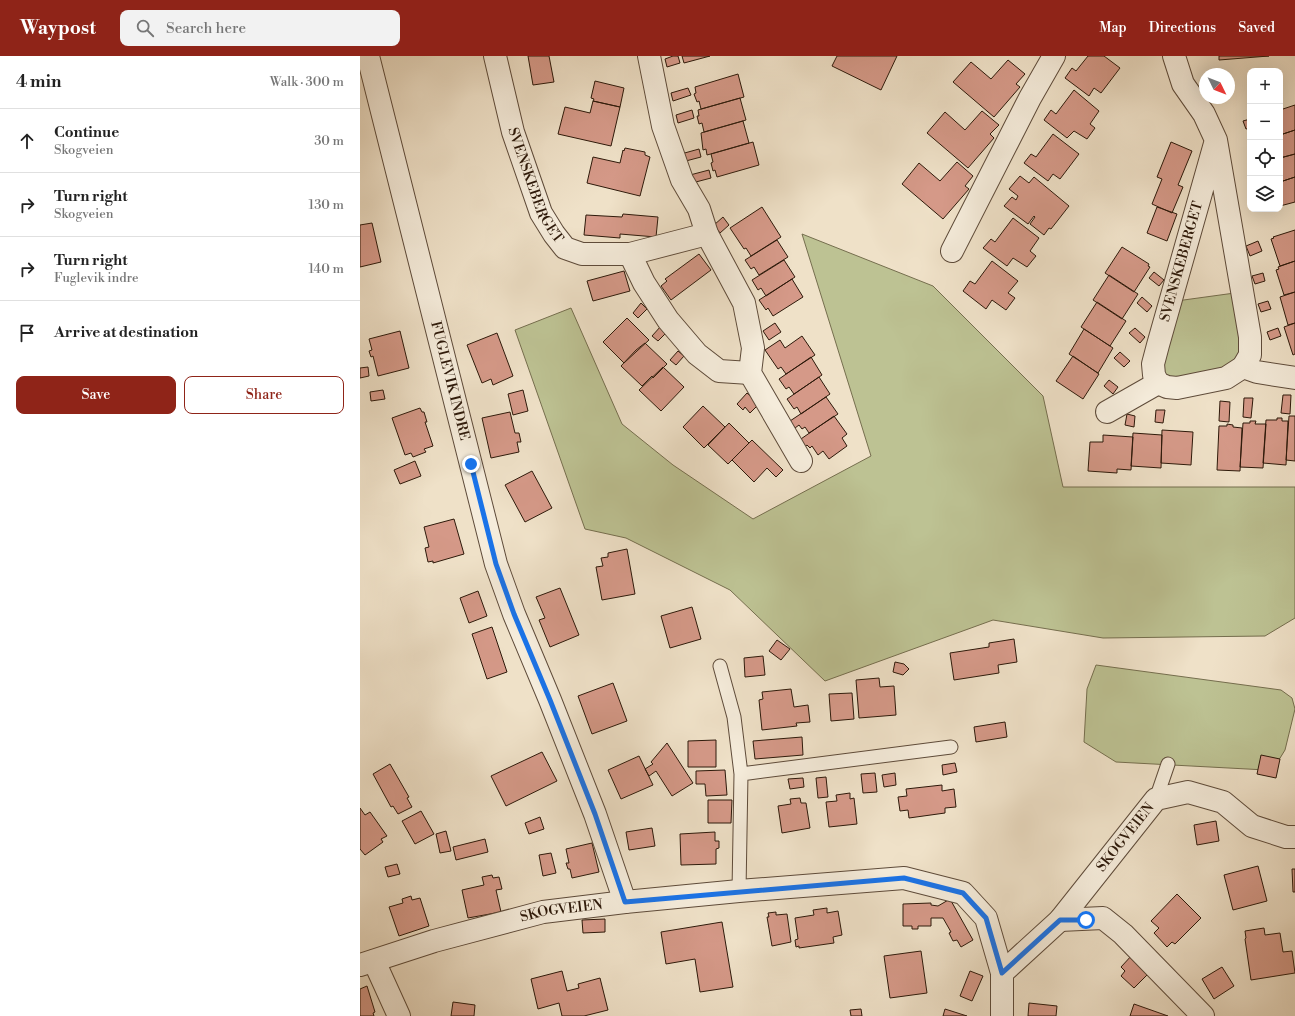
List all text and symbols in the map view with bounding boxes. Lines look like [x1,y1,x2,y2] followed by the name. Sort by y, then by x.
[120,10,400,46] search box
[20,16,96,40] text: Waypost
[134,17,156,39] icon: search
[166,19,246,38] text: Search here
[1099,19,1127,37] text: Map
[1149,19,1216,37] text: Directions
[1238,19,1275,37] text: Saved
[1199,68,1235,104] north arrow
[1247,68,1283,212] map controls
[1247,68,1283,104] button: +
[16,71,61,93] text: 4 min
[270,74,344,90] text: Walk · 300 m
[1247,104,1283,140] button: −
[54,123,119,142] text: Continue
[503,126,567,247] street label: SVENSKEBERGET
[16,130,38,152] icon: ahead
[314,133,344,149] text: 30 m
[1247,140,1283,176] button: locate
[54,142,114,158] text: Skogveien
[1247,176,1283,212] button: layers
[54,187,128,206] text: Turn right
[16,194,38,216] icon: right
[309,197,344,213] text: 130 m
[1156,199,1207,324] street label: SVENSKEBERGET
[54,206,114,222] text: Skogveien
[54,251,128,270] text: Turn right
[16,258,38,280] icon: right
[308,261,344,277] text: 140 m
[54,270,139,286] text: Fuglevik indre
[426,319,474,442] street label: FUGLEVIK INDRE
[16,322,38,344] icon: arrive
[54,323,198,342] text: Arrive at destination
[16,376,176,414] button: Save
[184,376,344,414] button: Share
[462,455,480,473] route end
[1093,799,1159,876] street label: SKOGVEIEN
[518,896,604,927] street label: SKOGVEIEN
[1077,911,1095,929] route start

